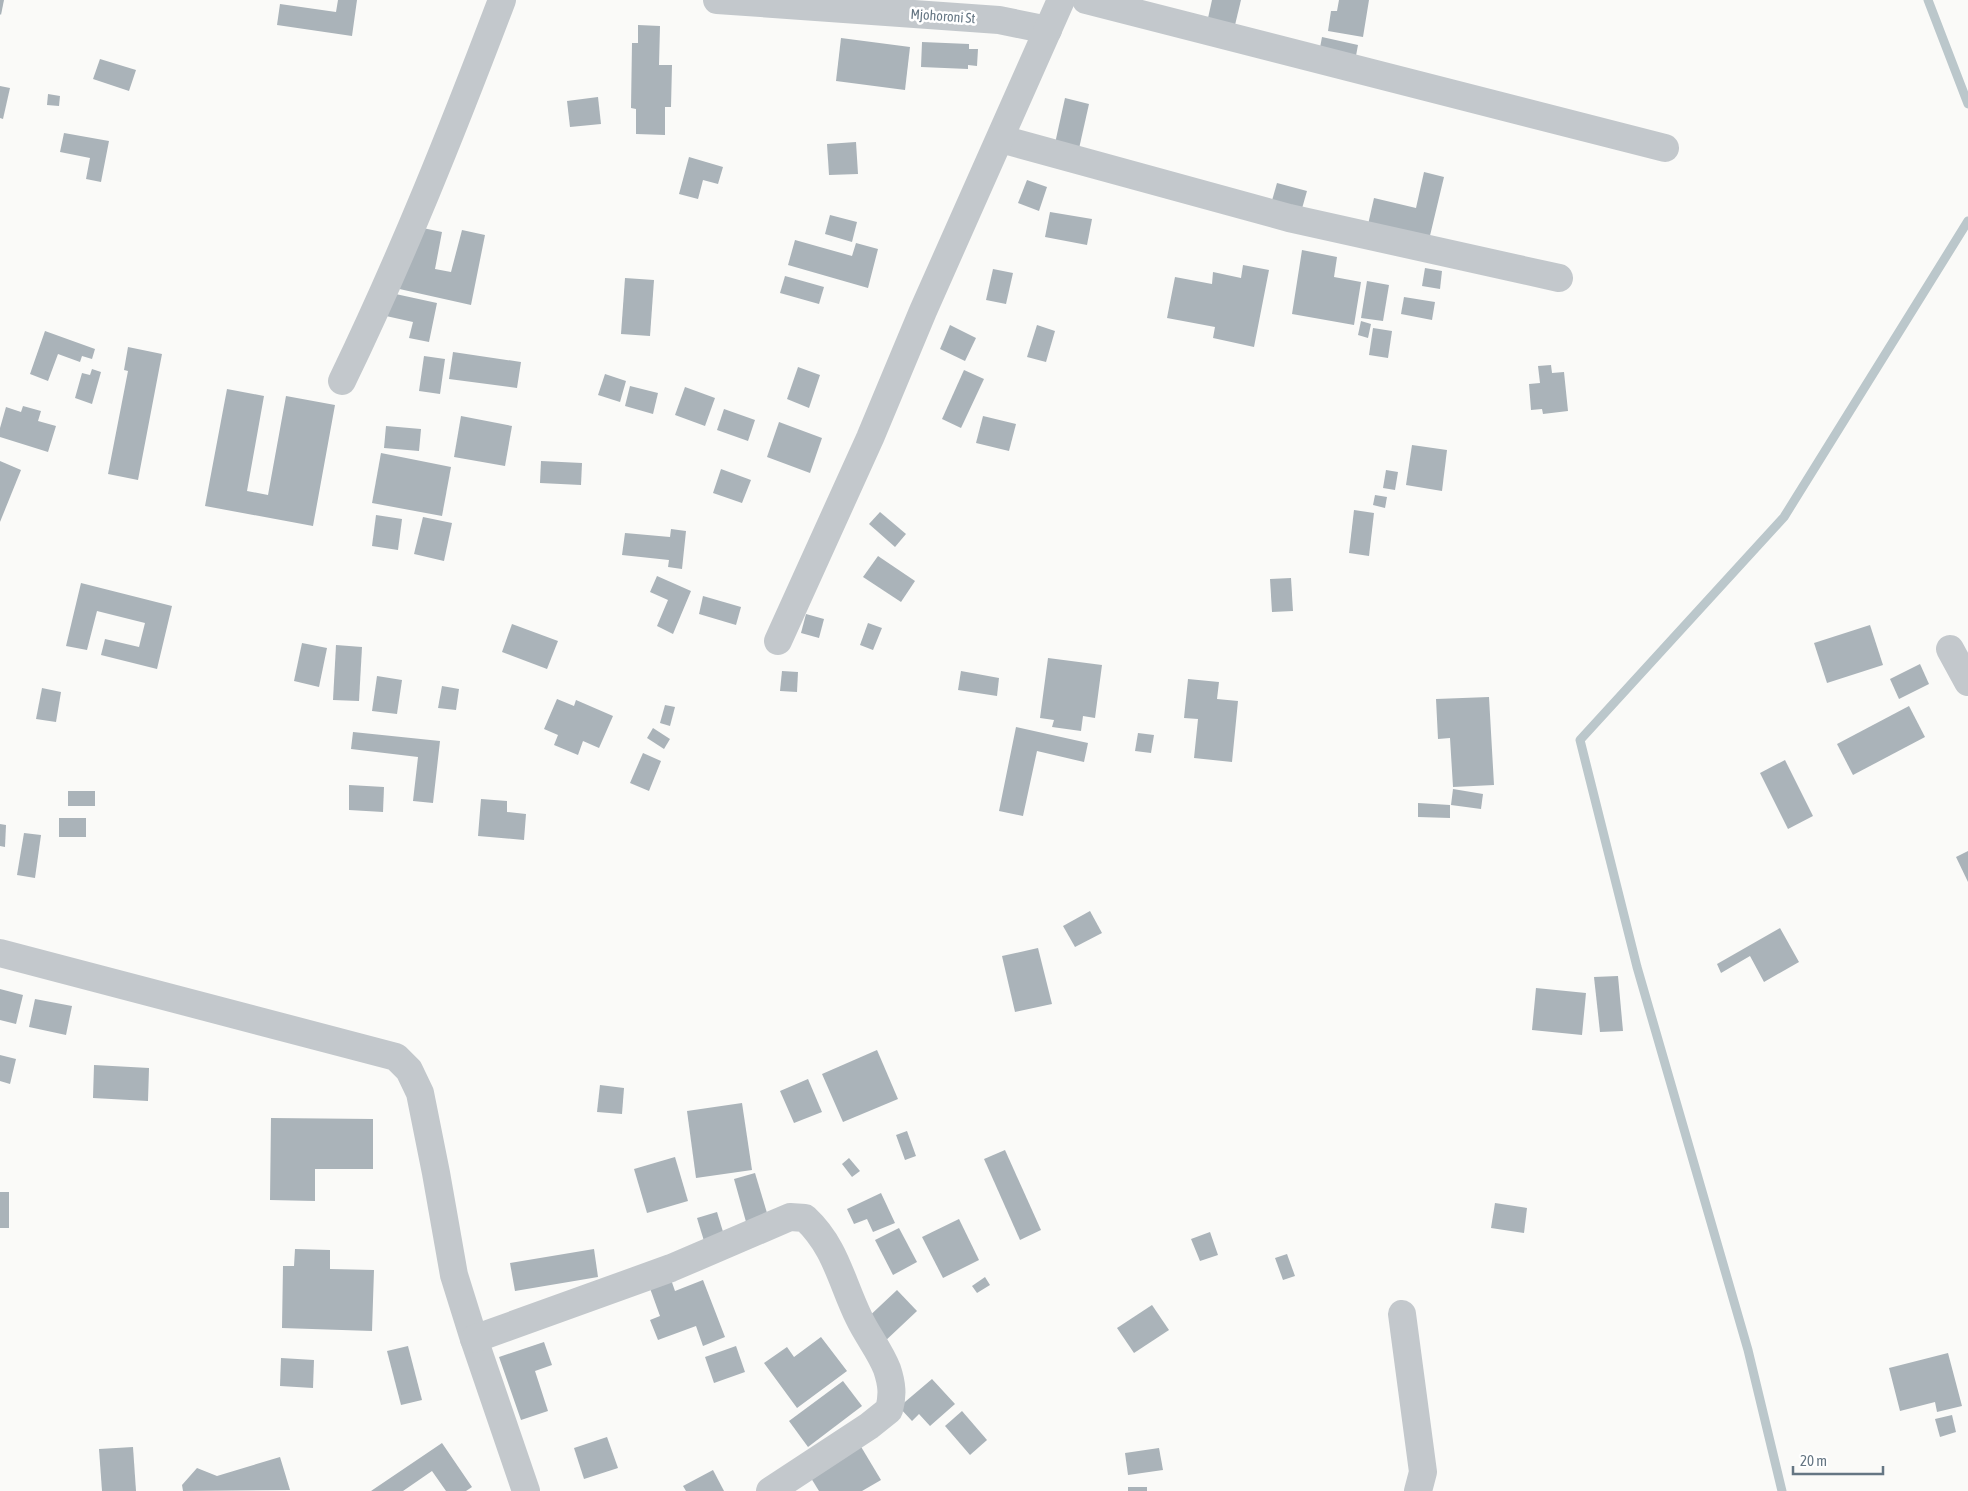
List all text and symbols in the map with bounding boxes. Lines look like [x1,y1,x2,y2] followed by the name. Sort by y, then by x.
[910,6,976,26] street label: Mjohoroni St
[1793,1444,1883,1476] scale bar
[1800,1452,1827,1469] text: 20 m

